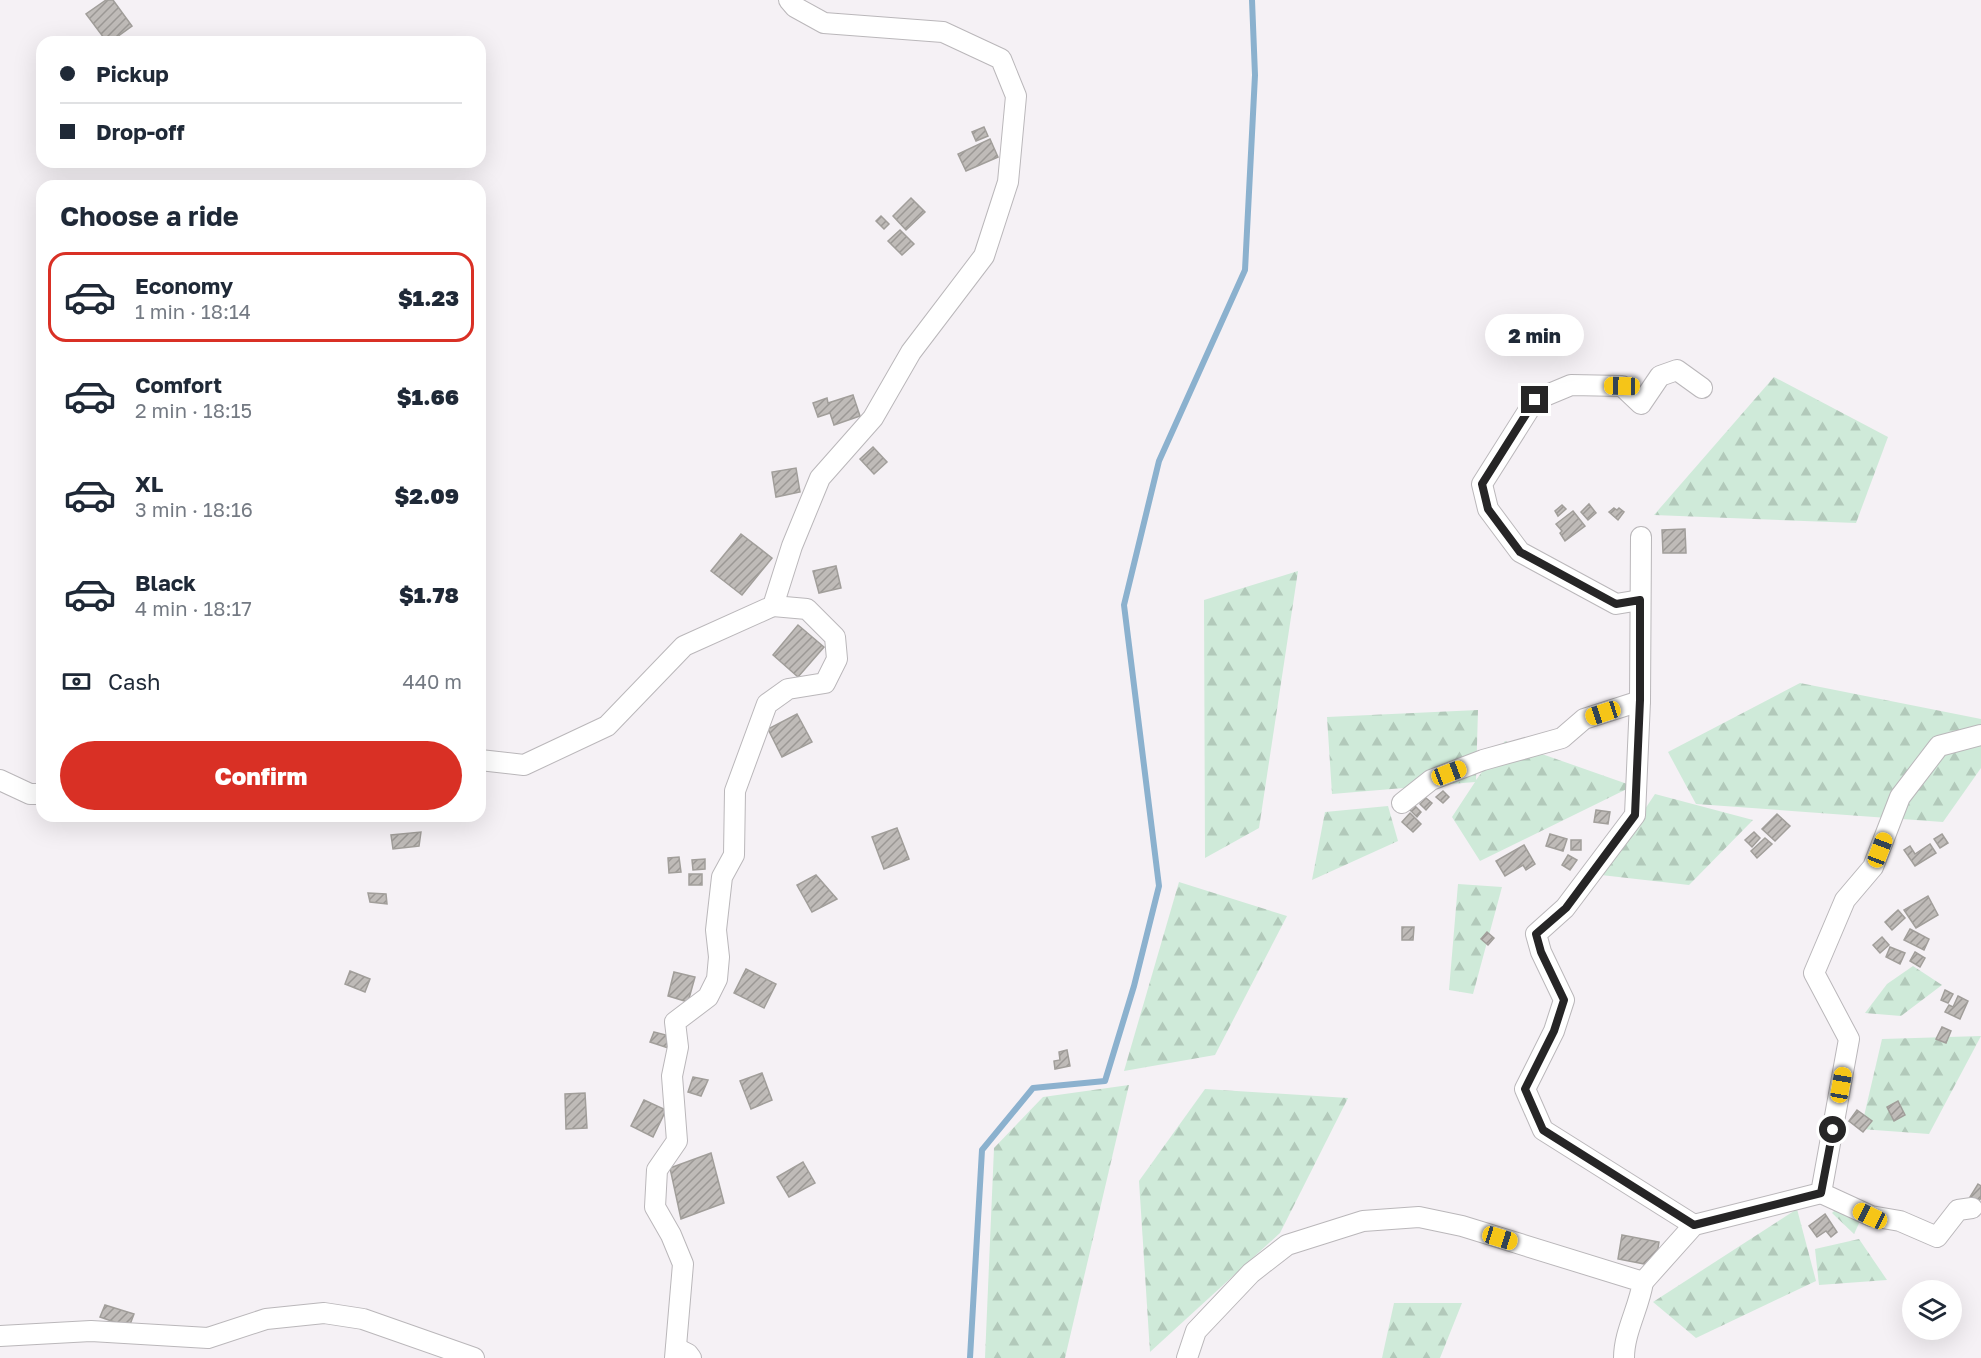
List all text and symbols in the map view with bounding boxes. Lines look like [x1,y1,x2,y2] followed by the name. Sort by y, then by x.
[96,60,169,87] text: Pickup
[96,118,185,145] text: Drop-off
[60,200,239,232] text: Choose a ride
[63,270,117,324] icon: car
[135,272,233,299] text: Economy
[398,284,459,311] text: $1.23
[135,299,251,323] text: 1 min · 18:14
[1486,313,1585,355] callout: 2 min
[1508,323,1561,347] text: 2 min
[63,369,117,423] icon: car
[135,371,222,398] text: Comfort
[1604,377,1640,395] car
[397,383,459,410] text: $1.66
[1521,386,1548,413] route end
[135,398,252,422] text: 2 min · 18:15
[63,468,117,522] icon: car
[135,470,163,497] text: XL
[395,482,459,509] text: $2.09
[135,497,253,521] text: 3 min · 18:16
[63,567,117,621] icon: car
[135,569,196,596] text: Black
[399,581,459,608] text: $1.78
[135,596,252,620] text: 4 min · 18:17
[60,665,93,698] icon: cash
[108,668,161,695] text: Cash
[403,669,462,693] text: 440 m
[1583,699,1623,727] car
[60,741,462,810] button: Confirm
[1429,758,1469,788] car
[1865,830,1895,870] car
[1829,1066,1853,1104] car
[1819,1116,1846,1143] route start
[1850,1200,1890,1232] car
[1480,1224,1520,1252] car
[1902,1280,1962,1340] map controls
[1902,1280,1962,1340] button: layers

